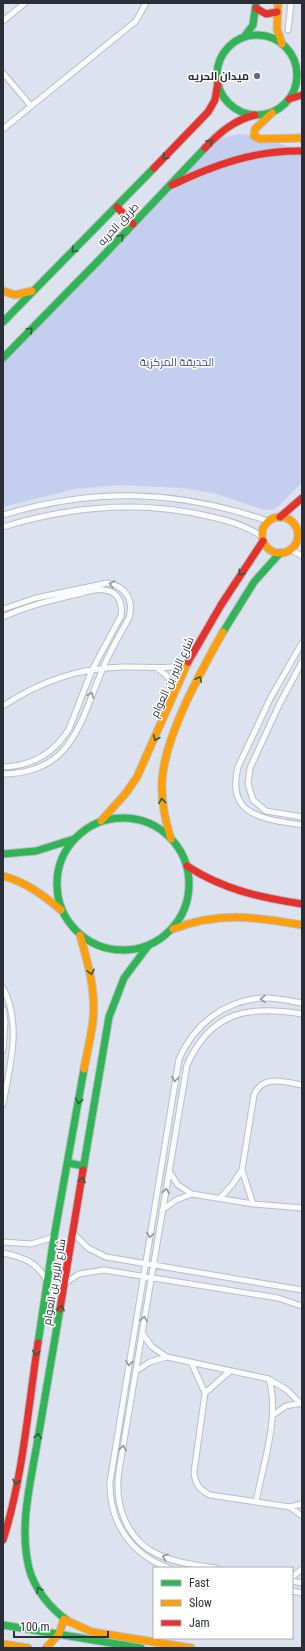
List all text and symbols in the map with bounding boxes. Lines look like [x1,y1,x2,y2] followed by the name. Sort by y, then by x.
[188,70,249,83] place label: ميدان الحريه
[252,71,262,81] marker: ميدان الحريه
[205,140,212,147] one-way arrow
[162,152,170,160] one-way arrow
[95,200,141,248] street label: طريق الحريه
[116,234,124,242] one-way arrow
[71,245,79,253] one-way arrow
[25,327,33,335] one-way arrow
[140,356,214,369] park label: الحديقة المركزية
[239,569,246,576] one-way arrow
[108,581,115,589] one-way arrow
[148,635,198,720] street label: شارع الزبير بن العوام
[194,676,202,683] one-way arrow
[87,692,95,699] one-way arrow
[153,733,161,741] one-way arrow
[158,798,167,804] one-way arrow
[87,969,95,975] one-way arrow
[260,994,266,1003] one-way arrow
[171,1076,180,1082] one-way arrow
[75,1098,83,1104] one-way arrow
[77,1177,86,1183] one-way arrow
[161,1188,169,1194] one-way arrow
[146,1232,155,1238] one-way arrow
[40,1238,69,1326] street label: شارع الزبير بن العوام
[56,1305,64,1311] one-way arrow
[139,1316,148,1322] one-way arrow
[32,1350,41,1356] one-way arrow
[125,1360,134,1366] one-way arrow
[34,1433,42,1439] one-way arrow
[118,1445,127,1451] one-way arrow
[12,1478,20,1485] one-way arrow
[161,1553,168,1562] one-way arrow
[153,1567,293,1639] legend
[189,1576,210,1590] text: Fast
[36,1587,43,1594] one-way arrow
[189,1596,212,1610] text: Slow
[14,1613,108,1639] scale bar
[189,1616,210,1630] text: Jam
[20,1620,50,1634] text: 100 m

